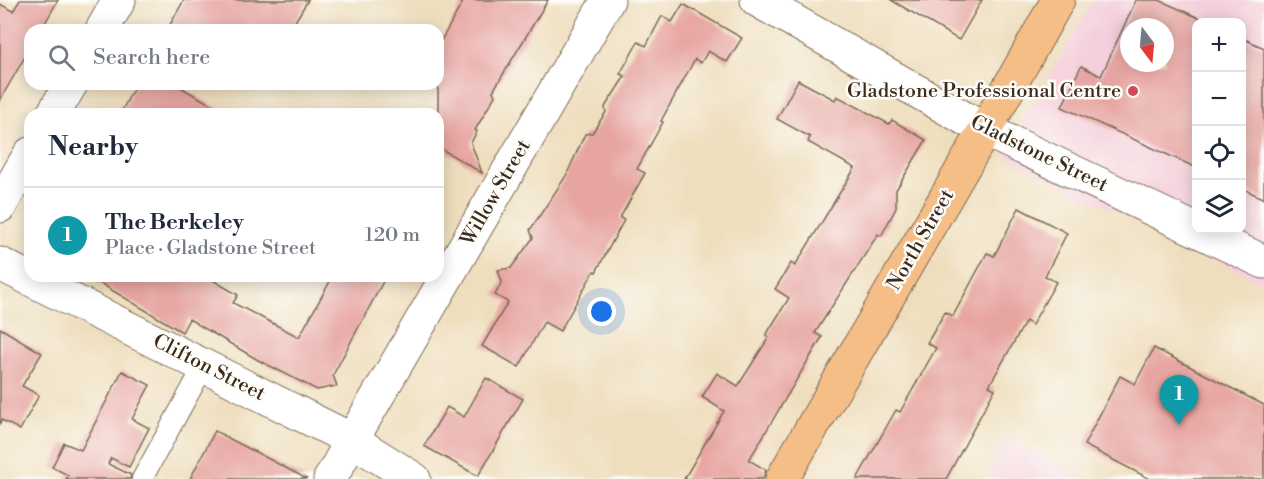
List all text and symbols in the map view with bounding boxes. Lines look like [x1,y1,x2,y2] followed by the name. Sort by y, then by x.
[1120,18,1174,72] north arrow
[1192,18,1246,234] map controls
[1192,18,1246,72] button: +
[24,24,444,90] search box
[45,41,78,74] icon: search
[93,44,210,71] text: Search here
[1192,72,1246,126] button: −
[847,79,1121,104] place label: Gladstone Professional Centre
[1126,84,1140,98] marker: Gladstone Professional Centre
[966,110,1112,198] street label: Gladstone Street
[1192,126,1246,180] button: locate
[48,131,138,163] text: Nearby
[455,135,537,252] street label: Willow Street
[1192,180,1246,234] button: layers
[882,185,960,295] street label: North Street
[105,209,244,236] text: The Berkeley
[63,223,72,248] text: 1
[365,223,420,248] text: 120 m
[105,236,316,261] text: Place · Gladstone Street
[587,297,616,326] your location
[149,329,269,407] street label: Clifton Street
[1160,376,1198,425] pin: 1

